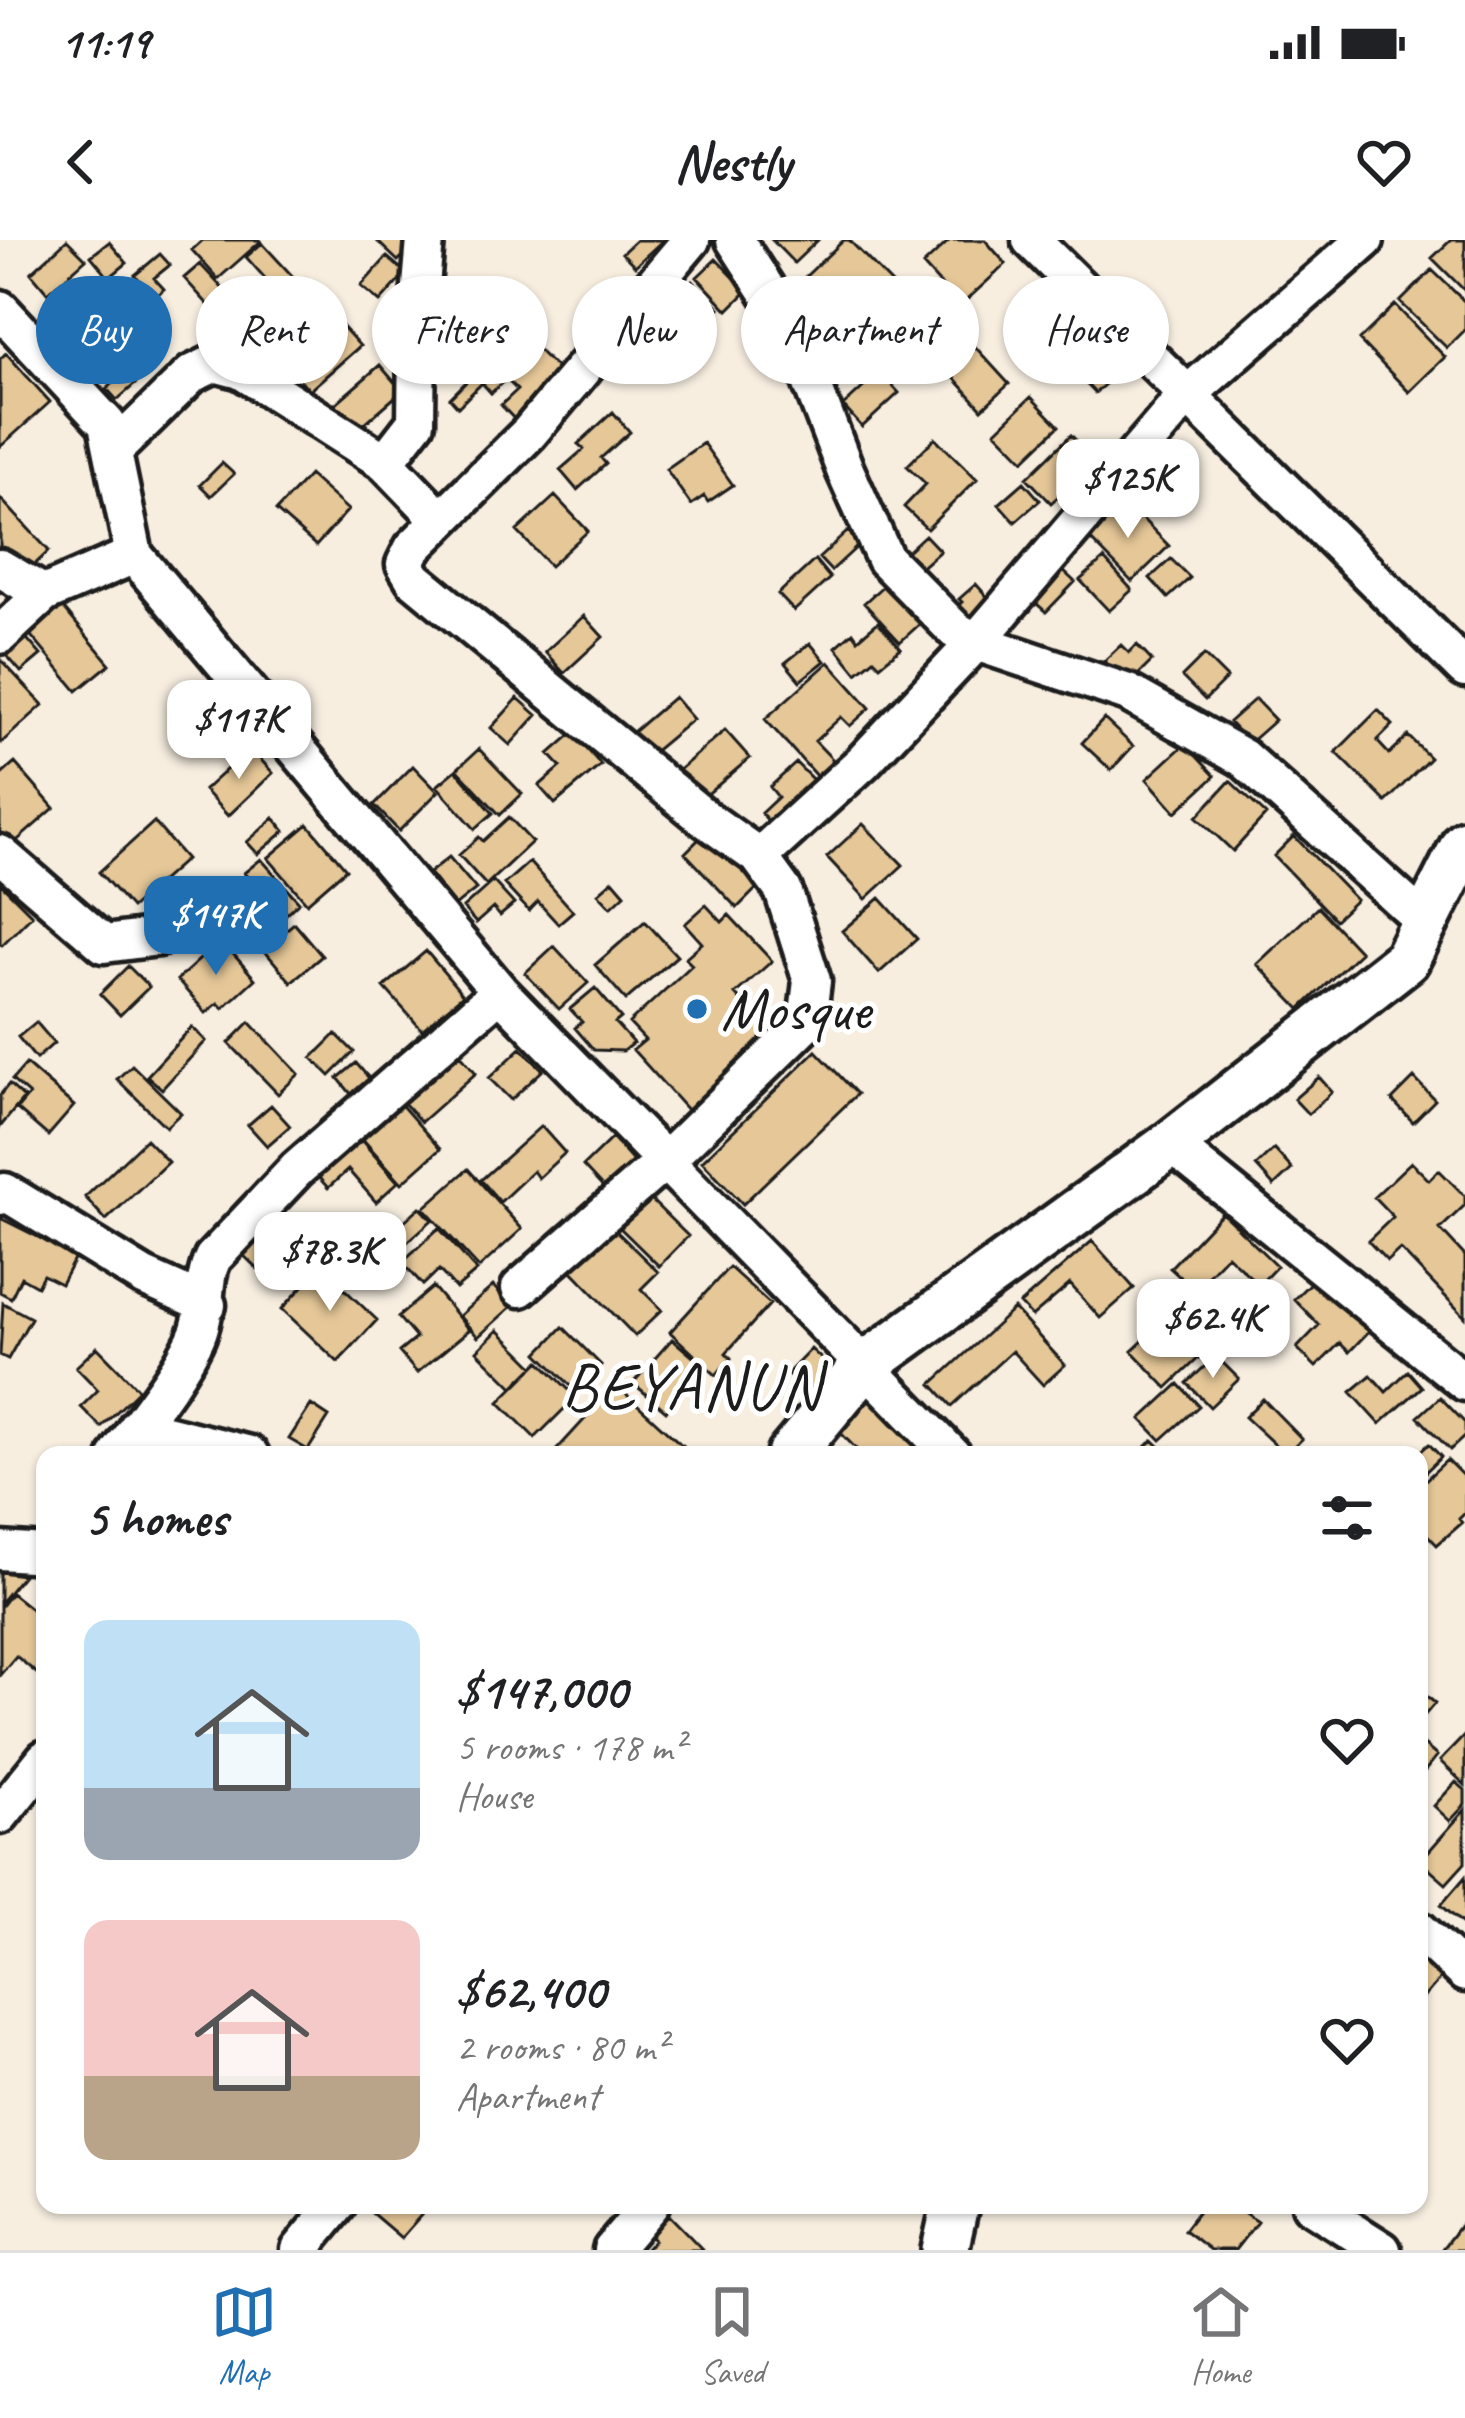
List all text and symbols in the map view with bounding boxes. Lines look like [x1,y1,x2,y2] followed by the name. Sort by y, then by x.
[60,14,149,71] text: 11:19
[674,128,791,196] text: Nestly
[48,129,114,195] icon: back
[1351,129,1417,195] icon: heart
[36,276,172,384] chip: Buy
[196,276,348,384] chip: Rent
[372,276,548,384] chip: Filters
[572,276,717,384] chip: New
[741,276,979,384] chip: Apartment
[1003,276,1169,384] chip: House
[1044,439,1212,541] pin: $125K
[1083,453,1173,502] text: $125K
[155,680,323,782] pin: $117K
[194,694,284,743] text: $117K
[132,876,300,978] pin: $147K
[171,890,261,939] text: $147K
[721,971,874,1047] place label: Mosque
[684,996,710,1022] marker: Mosque
[232,1212,428,1314] pin: $78.3K
[281,1226,379,1275] text: $78.3K
[1115,1279,1311,1381] pin: $62.4K
[1164,1293,1262,1342] text: $62.4K
[562,1345,829,1428] district label: BEYANUN
[1314,1485,1380,1551] icon: filters
[84,1486,227,1550] text: 5 homes
[456,1659,627,1723] text: $147,000
[180,1668,324,1812] icon: home
[1314,1707,1380,1773] icon: heart
[456,1723,684,1772] text: 5 rooms · 178 m²
[456,1772,532,1821] text: House
[456,1959,605,2023] text: $62,400
[180,1968,324,2112] icon: home
[1314,2007,1380,2073] icon: heart
[456,2023,667,2072] text: 2 rooms · 80 m²
[456,2072,599,2121] text: Apartment
[211,2279,277,2393] tab: Map
[699,2279,765,2393] tab: Saved
[1188,2279,1254,2393] tab: Home

